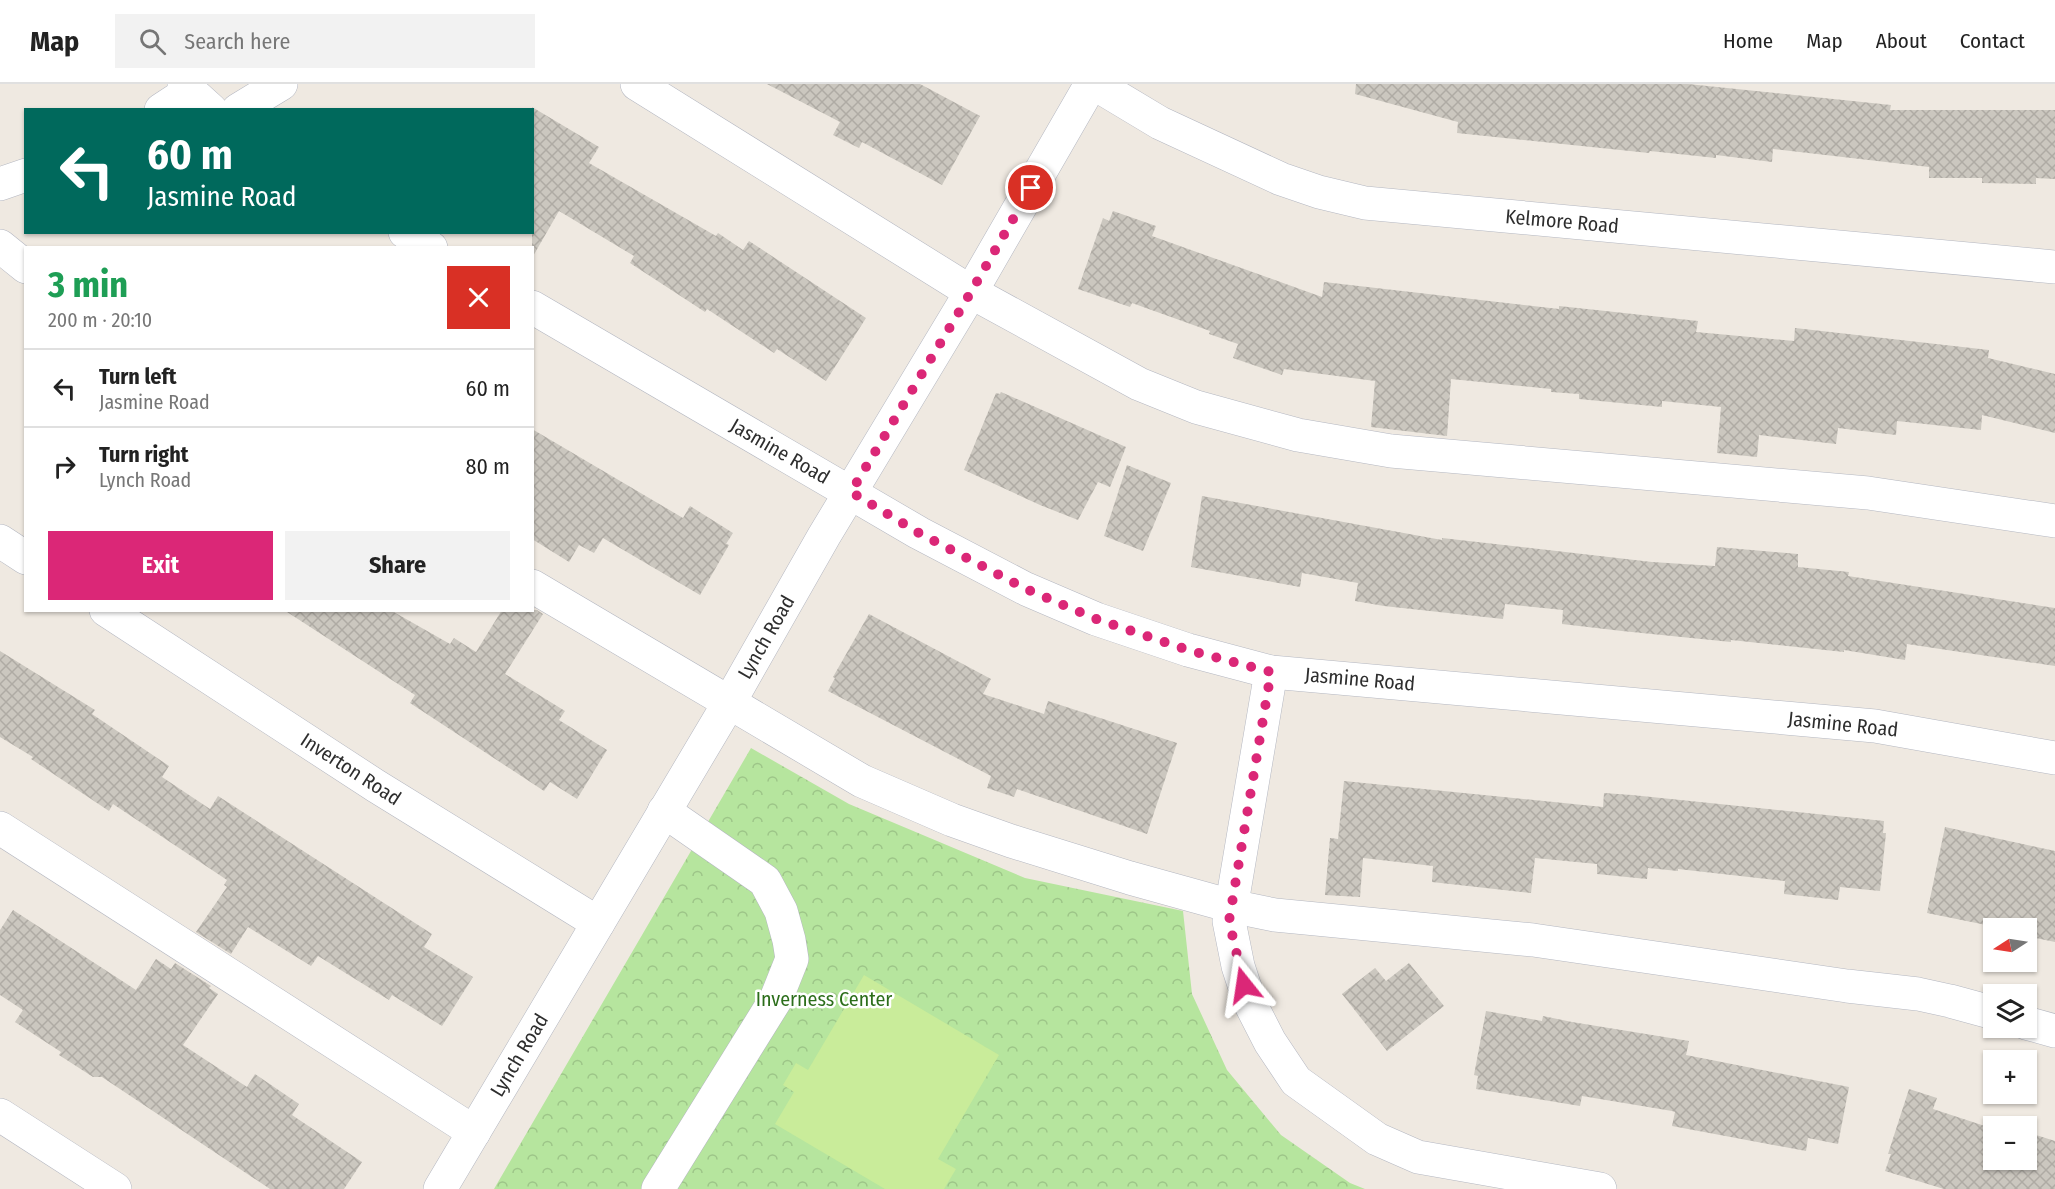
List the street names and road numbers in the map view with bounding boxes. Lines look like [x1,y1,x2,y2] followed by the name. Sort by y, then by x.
[1504,204,1620,238] street label: Kelmore Road
[726,413,834,489] street label: Jasmine Road
[733,591,799,683] street label: Lynch Road
[1304,662,1416,696] street label: Jasmine Road
[1787,706,1899,742] street label: Jasmine Road
[296,728,406,810] street label: Inverton Road
[485,1009,553,1101] street label: Lynch Road

